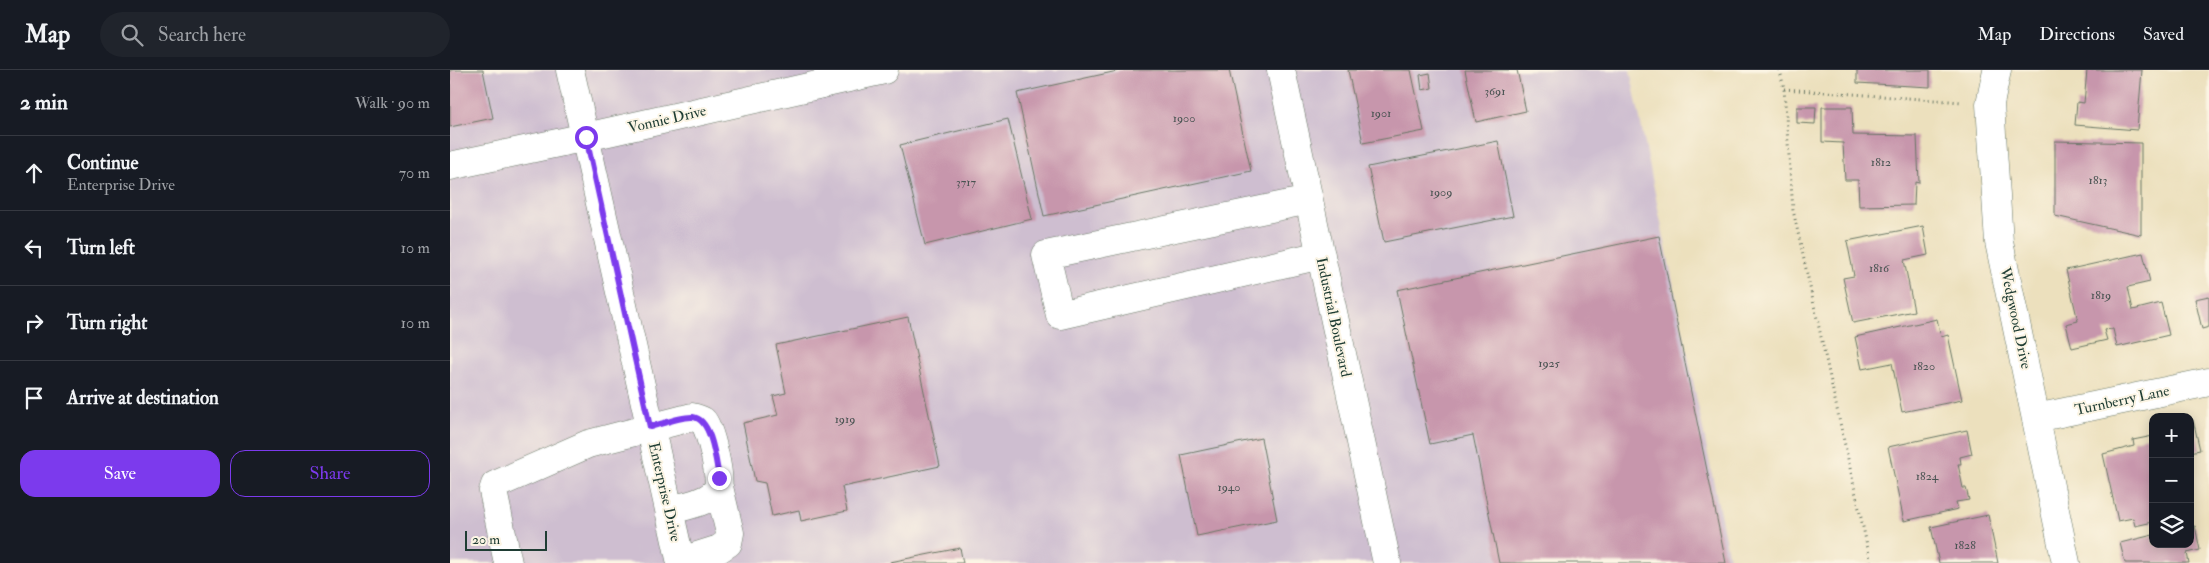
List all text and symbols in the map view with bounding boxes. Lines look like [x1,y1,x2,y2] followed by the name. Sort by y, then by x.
[100,12,450,57] search box
[25,19,70,50] text: Map
[118,21,146,49] icon: search
[158,23,246,47] text: Search here
[1978,23,2011,46] text: Map
[2039,23,2115,46] text: Directions
[2143,23,2184,46] text: Saved
[1484,84,1506,99] house number: 3691
[20,89,68,116] text: 2 min
[355,93,430,113] text: Walk · 90 m
[626,101,708,138] street label: Vonnie Drive
[1371,106,1391,121] house number: 1901
[1173,111,1195,126] house number: 1900
[575,126,598,149] route start
[67,151,138,175] text: Continue
[1871,155,1891,170] house number: 1812
[20,159,48,187] icon: ahead
[399,163,430,183] text: 70 m
[2089,173,2107,188] house number: 1813
[67,175,175,195] text: Enterprise Drive
[956,175,976,190] house number: 3717
[1430,185,1452,200] house number: 1909
[20,234,48,262] icon: left
[67,236,135,260] text: Turn left
[400,238,430,258] text: 10 m
[1312,255,1356,379] street label: Industrial Boulevard
[1869,261,1890,276] house number: 1816
[1995,265,2036,371] street label: Wedgwood Drive
[2091,288,2111,303] house number: 1819
[20,309,48,337] icon: right
[67,311,147,335] text: Turn right
[400,313,430,333] text: 10 m
[1538,356,1561,371] house number: 1925
[1913,359,1935,374] house number: 1820
[2073,381,2171,420] street label: Turnberry Lane
[20,384,48,412] icon: arrive
[67,386,219,410] text: Arrive at destination
[835,412,855,427] house number: 1919
[2149,413,2194,548] map controls
[2149,413,2194,458] button: +
[643,441,685,544] street label: Enterprise Drive
[20,450,220,497] button: Save
[230,450,430,497] button: Share
[2149,458,2194,503] button: −
[708,467,731,490] route end
[1916,469,1939,484] house number: 1824
[1217,480,1241,495] house number: 1940
[2149,503,2194,548] button: layers
[465,528,548,551] scale bar
[472,531,500,548] text: 20 m
[1954,538,1976,553] house number: 1828

